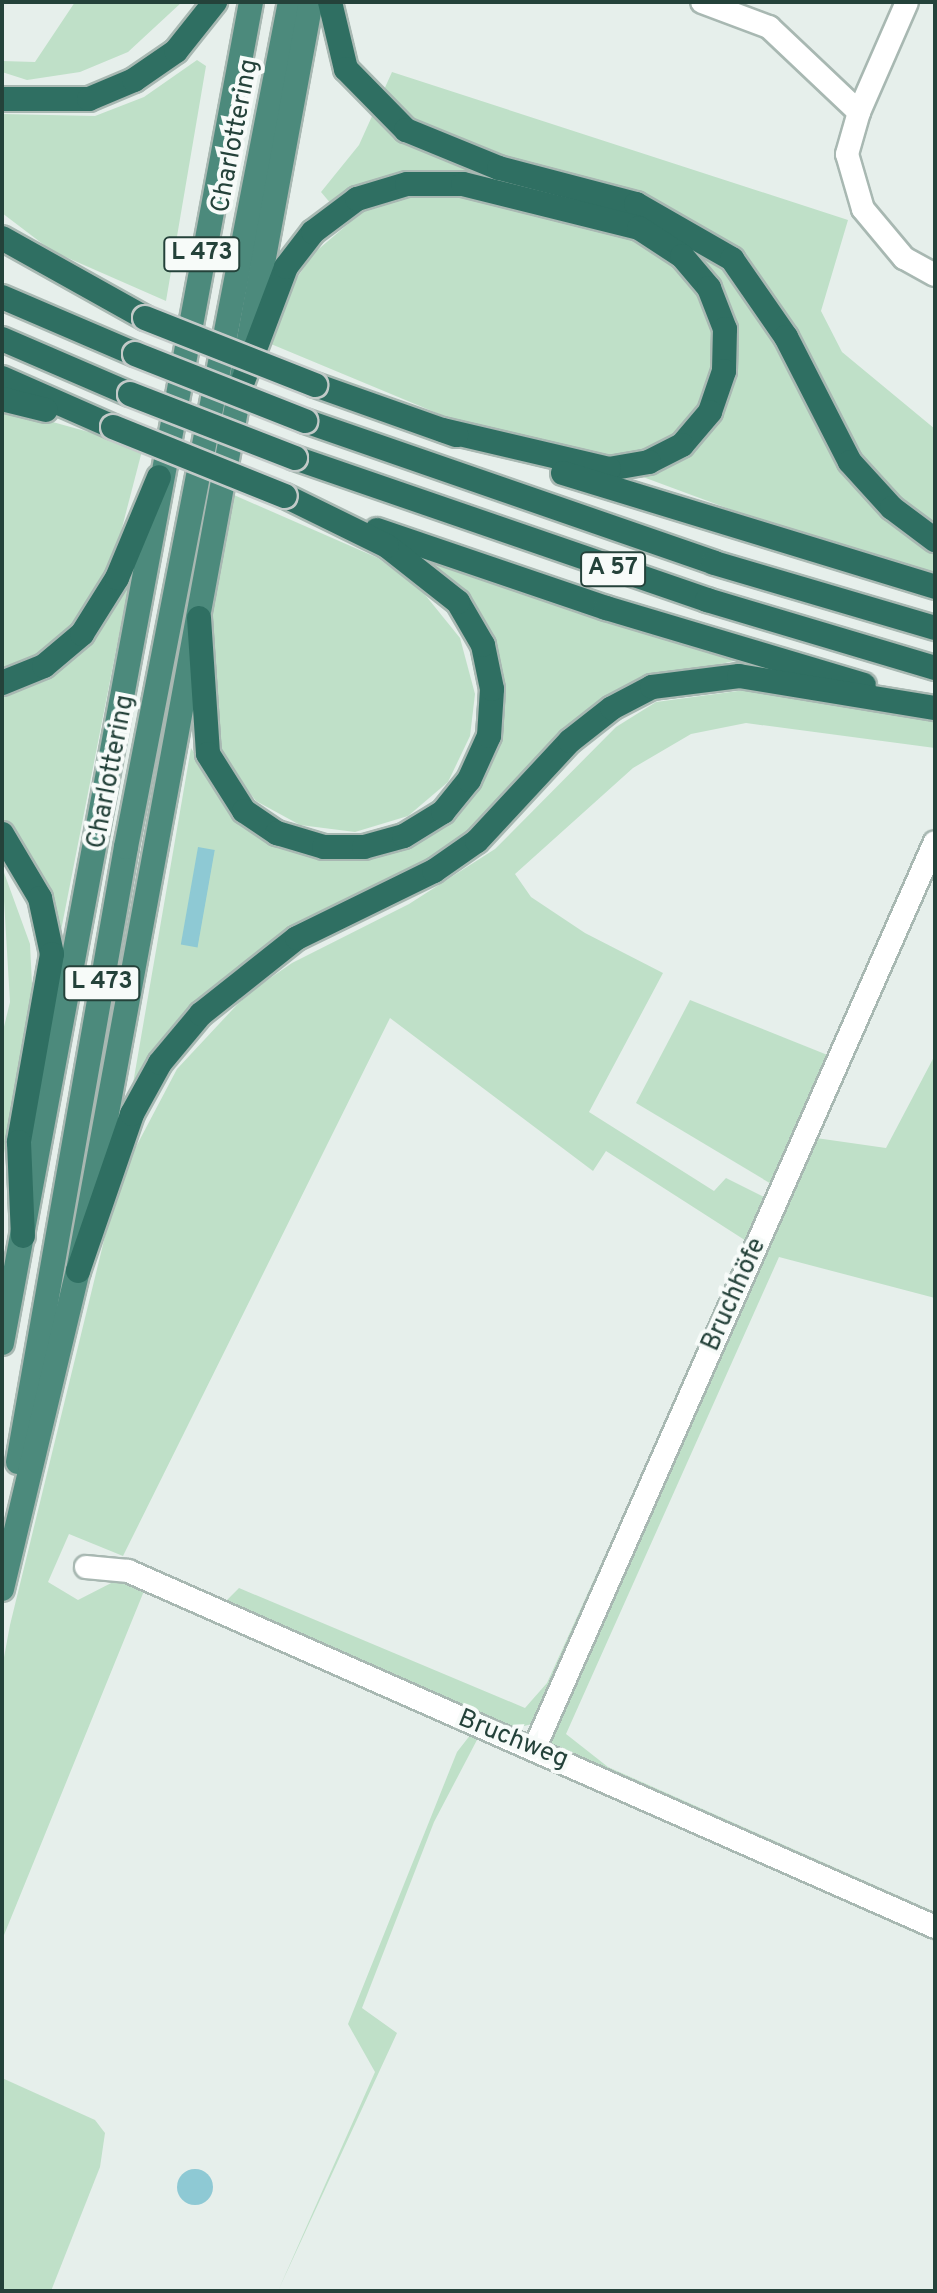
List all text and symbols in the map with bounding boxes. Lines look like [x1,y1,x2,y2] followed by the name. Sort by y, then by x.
[206,56,266,216] street label: Charlottering
[162,234,242,274] road number: L 473
[579,549,647,589] road number: A 57
[82,692,142,852] street label: Charlottering
[62,963,142,1003] road number: L 473
[696,1234,774,1356] street label: Bruchhöfe
[453,1704,573,1776] street label: Bruchweg

